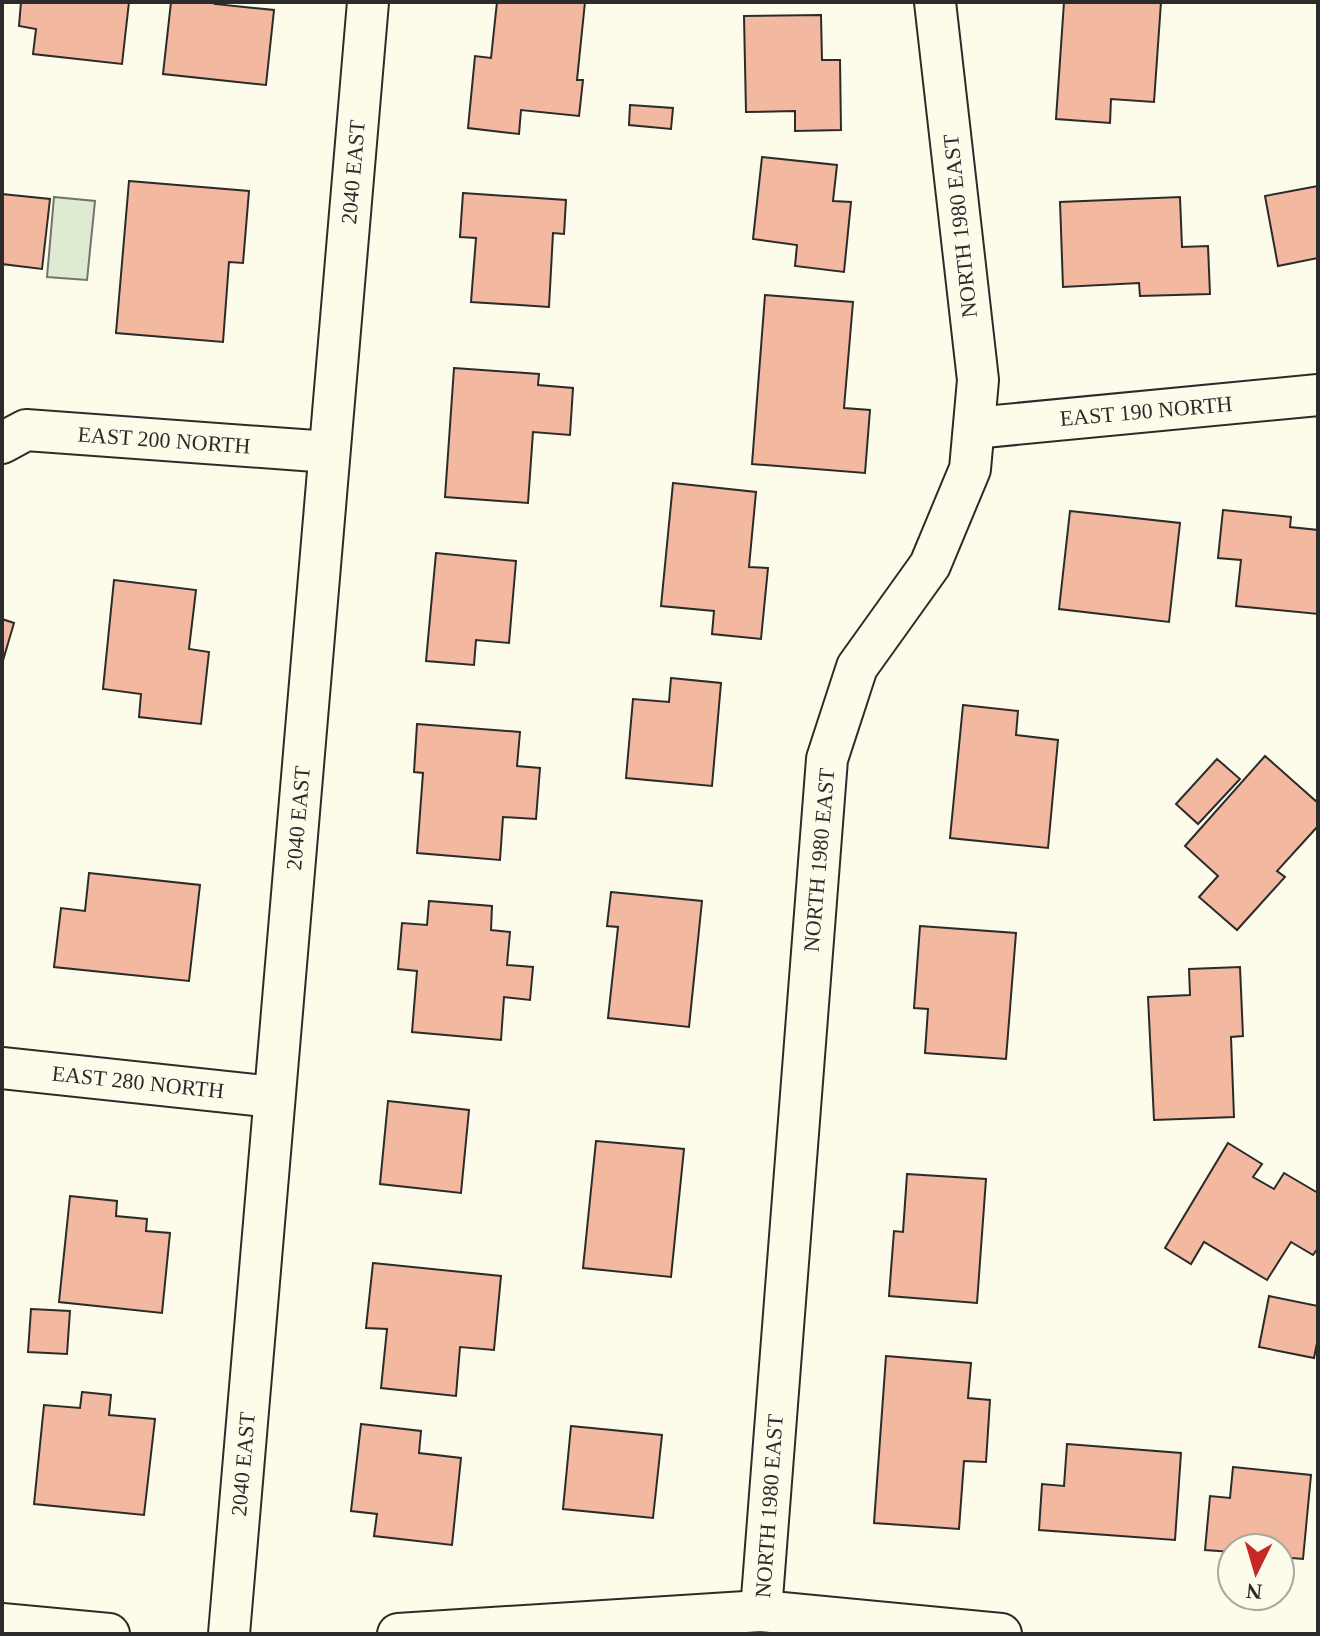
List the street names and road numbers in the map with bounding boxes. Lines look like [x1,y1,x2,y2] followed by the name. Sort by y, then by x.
[336,118,370,225] street label: 2040 EAST
[938,132,982,319] street label: NORTH 1980 EAST
[1059,391,1233,431] street label: EAST 190 NORTH
[77,421,251,459] street label: EAST 200 NORTH
[281,764,315,871] street label: 2040 EAST
[799,766,840,953] street label: NORTH 1980 EAST
[51,1061,225,1103] street label: EAST 280 NORTH
[226,1410,260,1517] street label: 2040 EAST
[750,1413,788,1599] street label: NORTH 1980 EAST

